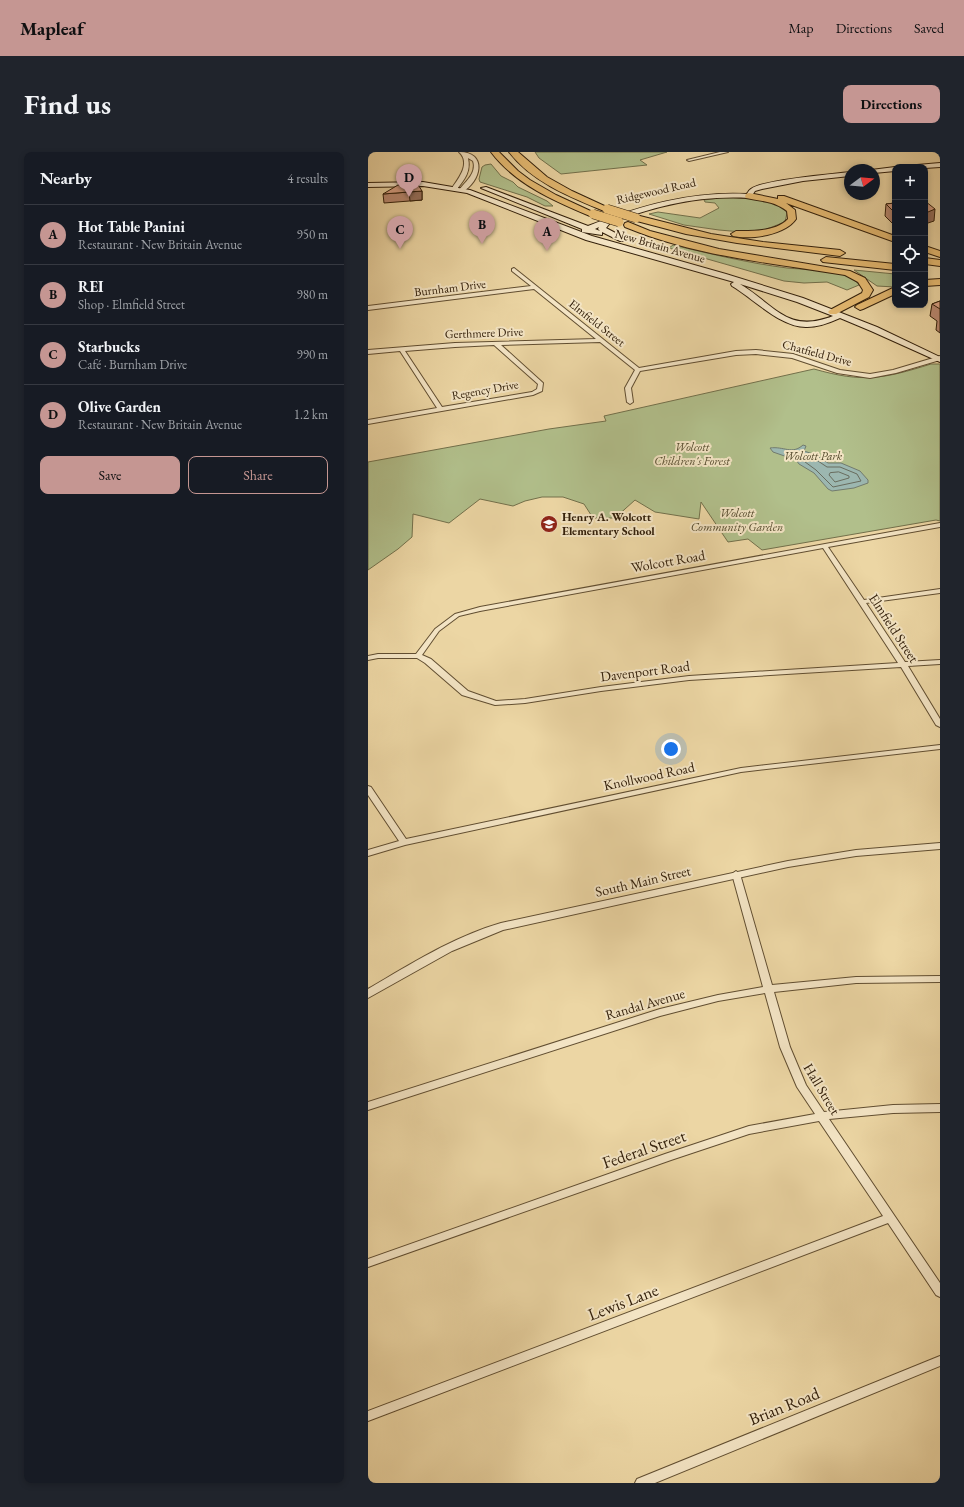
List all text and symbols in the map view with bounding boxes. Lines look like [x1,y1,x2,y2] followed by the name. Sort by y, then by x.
[20,16,84,41] text: Mapleaf
[788,19,814,37] text: Map
[836,19,892,37] text: Directions
[914,19,944,37] text: Saved
[843,85,940,123] button: Directions
[24,86,111,122] text: Find us
[396,164,422,197] pin: D
[844,164,880,200] north arrow
[892,164,928,308] map controls
[892,164,928,200] button: +
[40,167,92,189] text: Nearby
[287,170,328,187] text: 4 results
[615,174,698,208] street label: Ridgewood Road
[892,200,928,236] button: −
[469,211,495,244] pin: B
[387,216,413,249] pin: C
[78,217,185,236] text: Hot Table Panini
[534,218,560,251] pin: A
[613,225,707,267] street label: New Britain Avenue
[48,226,58,243] text: A
[297,226,328,243] text: 950 m
[78,236,242,253] text: Restaurant · New Britain Avenue
[892,236,928,272] button: locate
[892,272,928,308] button: layers
[413,276,487,300] street label: Burnham Drive
[78,277,104,296] text: REI
[49,286,57,303] text: B
[297,286,328,303] text: 980 m
[78,296,185,313] text: Shop · Elmfield Street
[565,296,629,350] street label: Elmfield Street
[445,324,524,342] street label: Gerthmere Drive
[781,336,854,370] street label: Chatfield Drive
[78,337,140,356] text: Starbucks
[48,346,58,363] text: C
[297,346,328,363] text: 990 m
[78,356,187,373] text: Café · Burnham Drive
[450,376,520,404] street label: Regency Drive
[78,397,161,416] text: Olive Garden
[48,406,58,423] text: D
[294,406,328,423] text: 1.2 km
[78,416,242,433] text: Restaurant · New Britain Avenue
[654,439,730,469] park label: Wolcott Children's Forest
[784,448,843,464] park label: Wolcott Park
[40,456,180,494] button: Save
[188,456,328,494] button: Share
[691,505,783,535] park label: Wolcott Community Garden
[562,509,655,539] place label: Henry A. Wolcott Elementary School
[539,514,559,534] school or university icon: Henry A. Wolcott Elementary School
[630,545,707,576] street label: Wolcott Road
[865,590,923,666] street label: Elmfield Street
[599,656,692,685] street label: Davenport Road
[661,739,681,759] your location
[602,757,697,794] street label: Knollwood Road
[593,861,693,901] street label: South Main Street
[603,984,687,1024] street label: Randal Avenue
[800,1060,845,1119] street label: Hall Street
[599,1124,689,1174] street label: Federal Street
[585,1278,662,1325] street label: Lewis Lane
[745,1382,823,1430] street label: Brian Road

